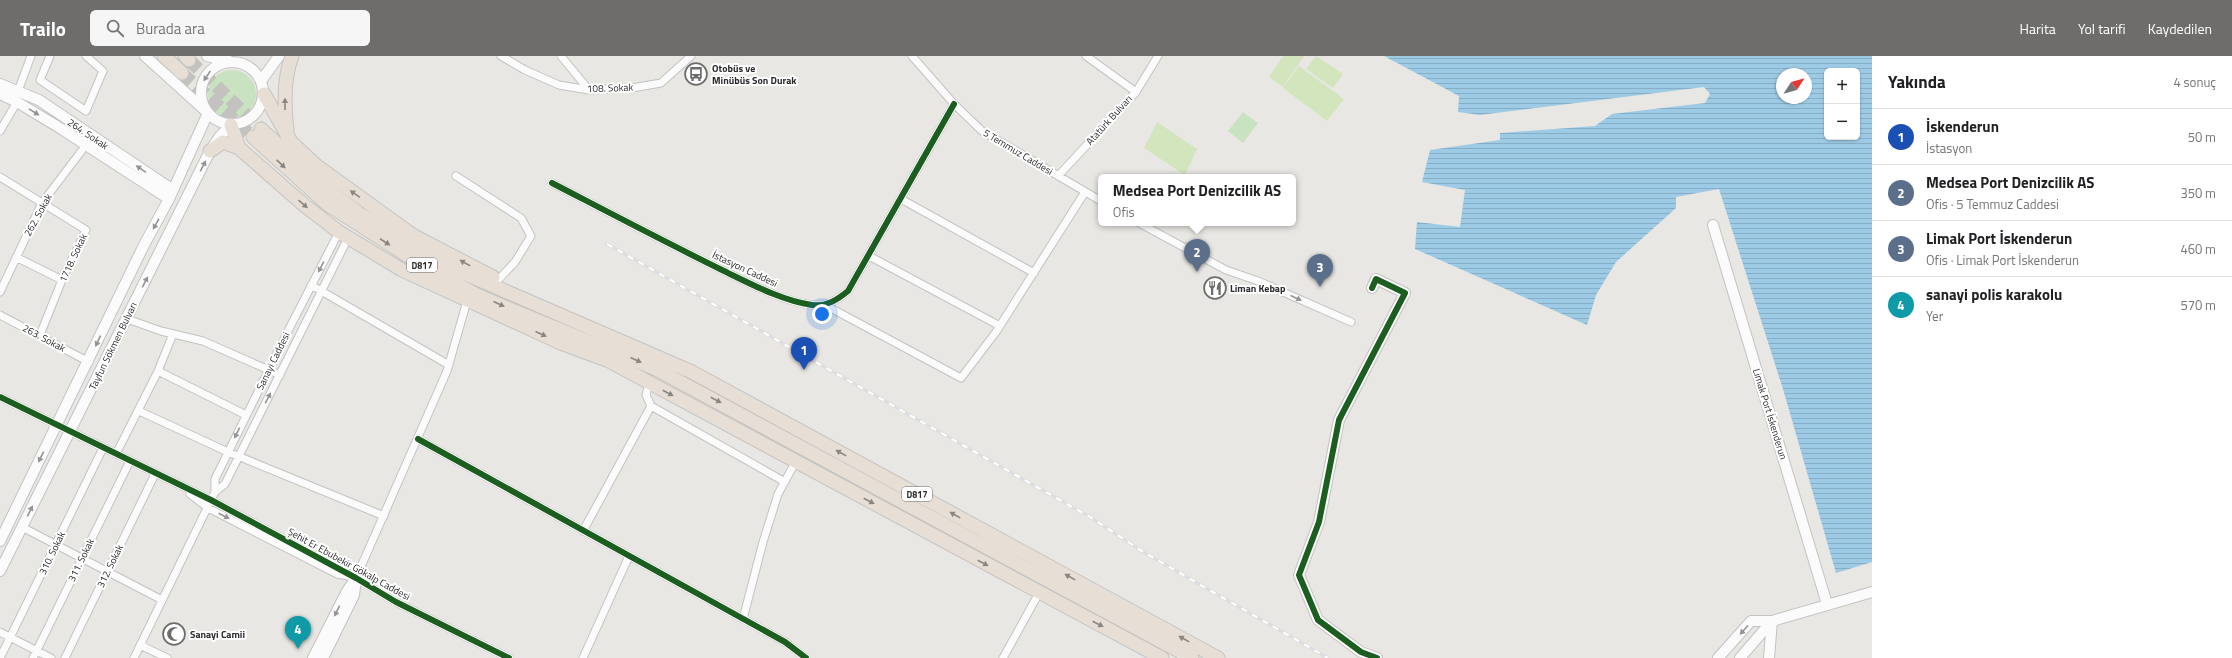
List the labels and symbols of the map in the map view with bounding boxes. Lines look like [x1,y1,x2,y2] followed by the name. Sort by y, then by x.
[683,61,709,87] bus stop icon: Otobüs ve Minübüs Son Durak
[712,61,797,88] place label: Otobüs ve Minübüs Son Durak
[1776,68,1812,104] north arrow
[203,71,211,81] one-way arrow
[587,80,634,96] street label: 108. Sokak
[1082,92,1136,148] street label: Atatürk Bulvarı
[282,97,288,110] one-way arrow
[28,109,40,116] one-way arrow
[65,115,112,153] street label: 264. Sokak
[980,125,1056,179] street label: 5 Temmuz Caddesi
[276,159,286,168] one-way arrow
[200,160,206,172] one-way arrow
[136,165,146,173] one-way arrow
[350,190,360,198] one-way arrow
[20,191,56,239] street label: 262. Sokak
[297,199,308,208] one-way arrow
[152,218,159,230] one-way arrow
[55,231,91,285] street label: 1718. Sokak
[379,238,390,246] one-way arrow
[1184,239,1210,272] pin: 2
[710,247,780,291] street label: İstasyon Caddesi
[1307,254,1333,287] pin: 3
[407,258,437,272] road number: D817
[459,260,470,267] one-way arrow
[318,261,324,273] one-way arrow
[1202,275,1228,301] restaurant icon: Liman Kebap
[142,276,148,288] one-way arrow
[1230,281,1286,296] place label: Liman Kebap
[1290,295,1302,301] one-way arrow
[85,300,141,392] street label: Tayfun Sökmen Bulvarı
[493,301,504,307] one-way arrow
[812,304,832,324] your location
[20,320,68,356] street label: 263. Sokak
[252,329,294,393] street label: Sanayi Caddesi
[536,331,547,337] one-way arrow
[95,335,101,347] one-way arrow
[791,337,817,370] pin: 1
[631,357,642,363] one-way arrow
[1749,367,1791,461] street label: Limak Port İskenderun
[662,390,674,396] one-way arrow
[265,392,271,404] one-way arrow
[710,396,721,403] one-way arrow
[234,427,240,439] one-way arrow
[835,450,847,456] one-way arrow
[38,452,44,463] one-way arrow
[902,487,932,501] road number: D817
[863,498,875,504] one-way arrow
[27,505,33,516] one-way arrow
[950,512,961,519] one-way arrow
[218,513,230,519] one-way arrow
[285,524,413,604] street label: Şehit Er Ebubekir Gökalp Caddesi
[35,529,69,577] street label: 310. Sokak
[64,536,98,584] street label: 311. Sokak
[93,542,127,590] street label: 312. Sokak
[977,560,989,566] one-way arrow
[1064,574,1075,581] one-way arrow
[334,605,340,617] one-way arrow
[285,616,311,649] pin: 4
[161,621,187,647] mosque icon: Sanayi Camii
[1092,621,1104,627] one-way arrow
[1739,624,1748,635] one-way arrow
[190,627,245,642] place label: Sanayi Camii
[1178,636,1190,643] one-way arrow

